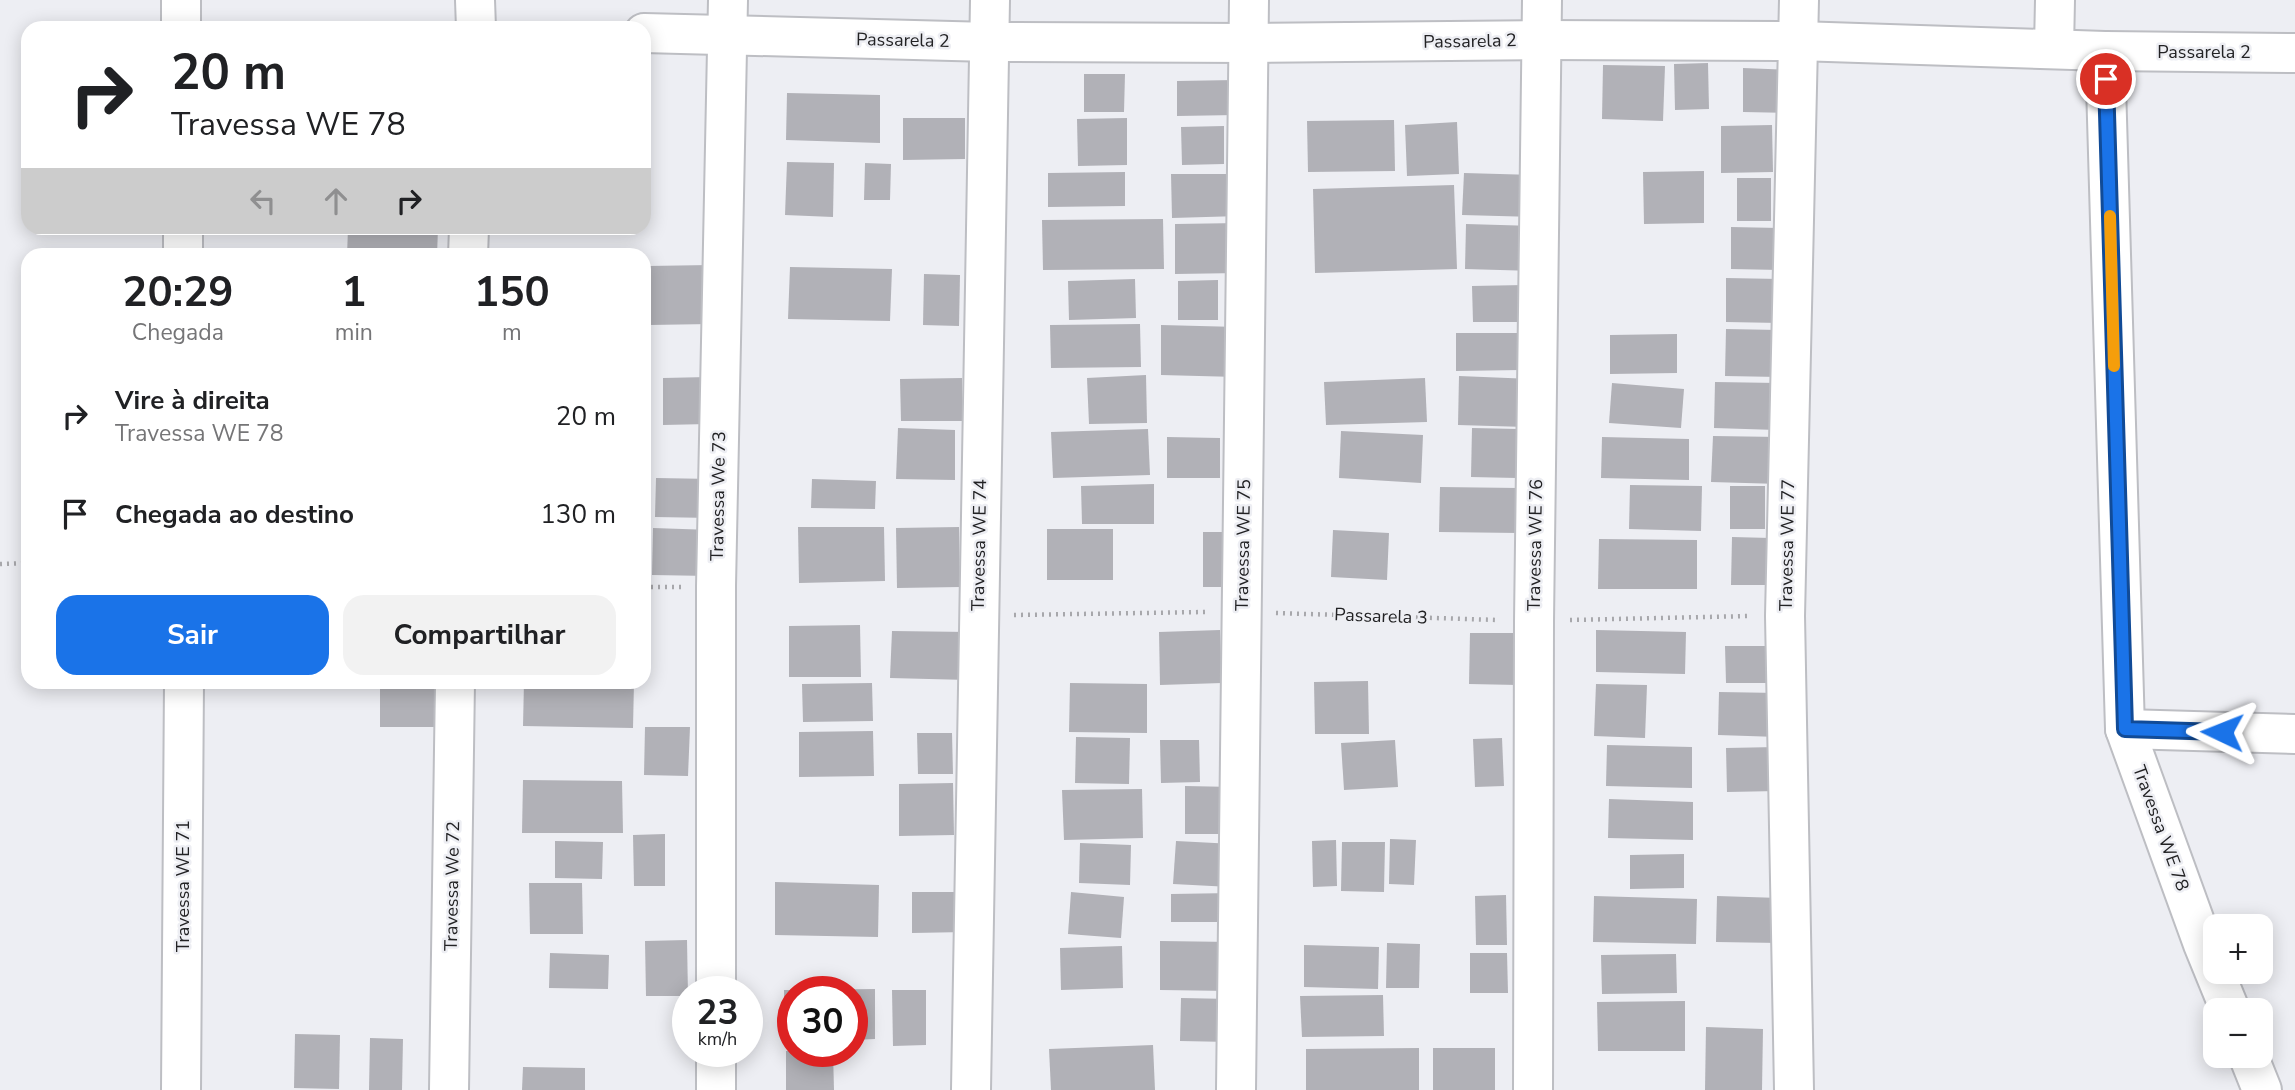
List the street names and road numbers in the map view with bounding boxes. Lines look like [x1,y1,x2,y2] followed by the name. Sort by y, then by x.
[856,27,950,53] street label: Passarela 2
[1423,28,1517,54] street label: Passarela 2
[2157,40,2251,64] street label: Passarela 2
[705,431,731,561] street label: Travessa We 73
[966,479,992,611] street label: Travessa WE 74
[1230,479,1256,611] street label: Travessa WE 75
[1522,479,1548,611] street label: Travessa WE 76
[1774,479,1800,611] street label: Travessa WE 77
[1334,602,1428,630] street label: Passarela 3
[2127,762,2195,894] street label: Travessa WE 78
[171,820,195,952] street label: Travessa WE 71
[439,821,465,951] street label: Travessa We 72

